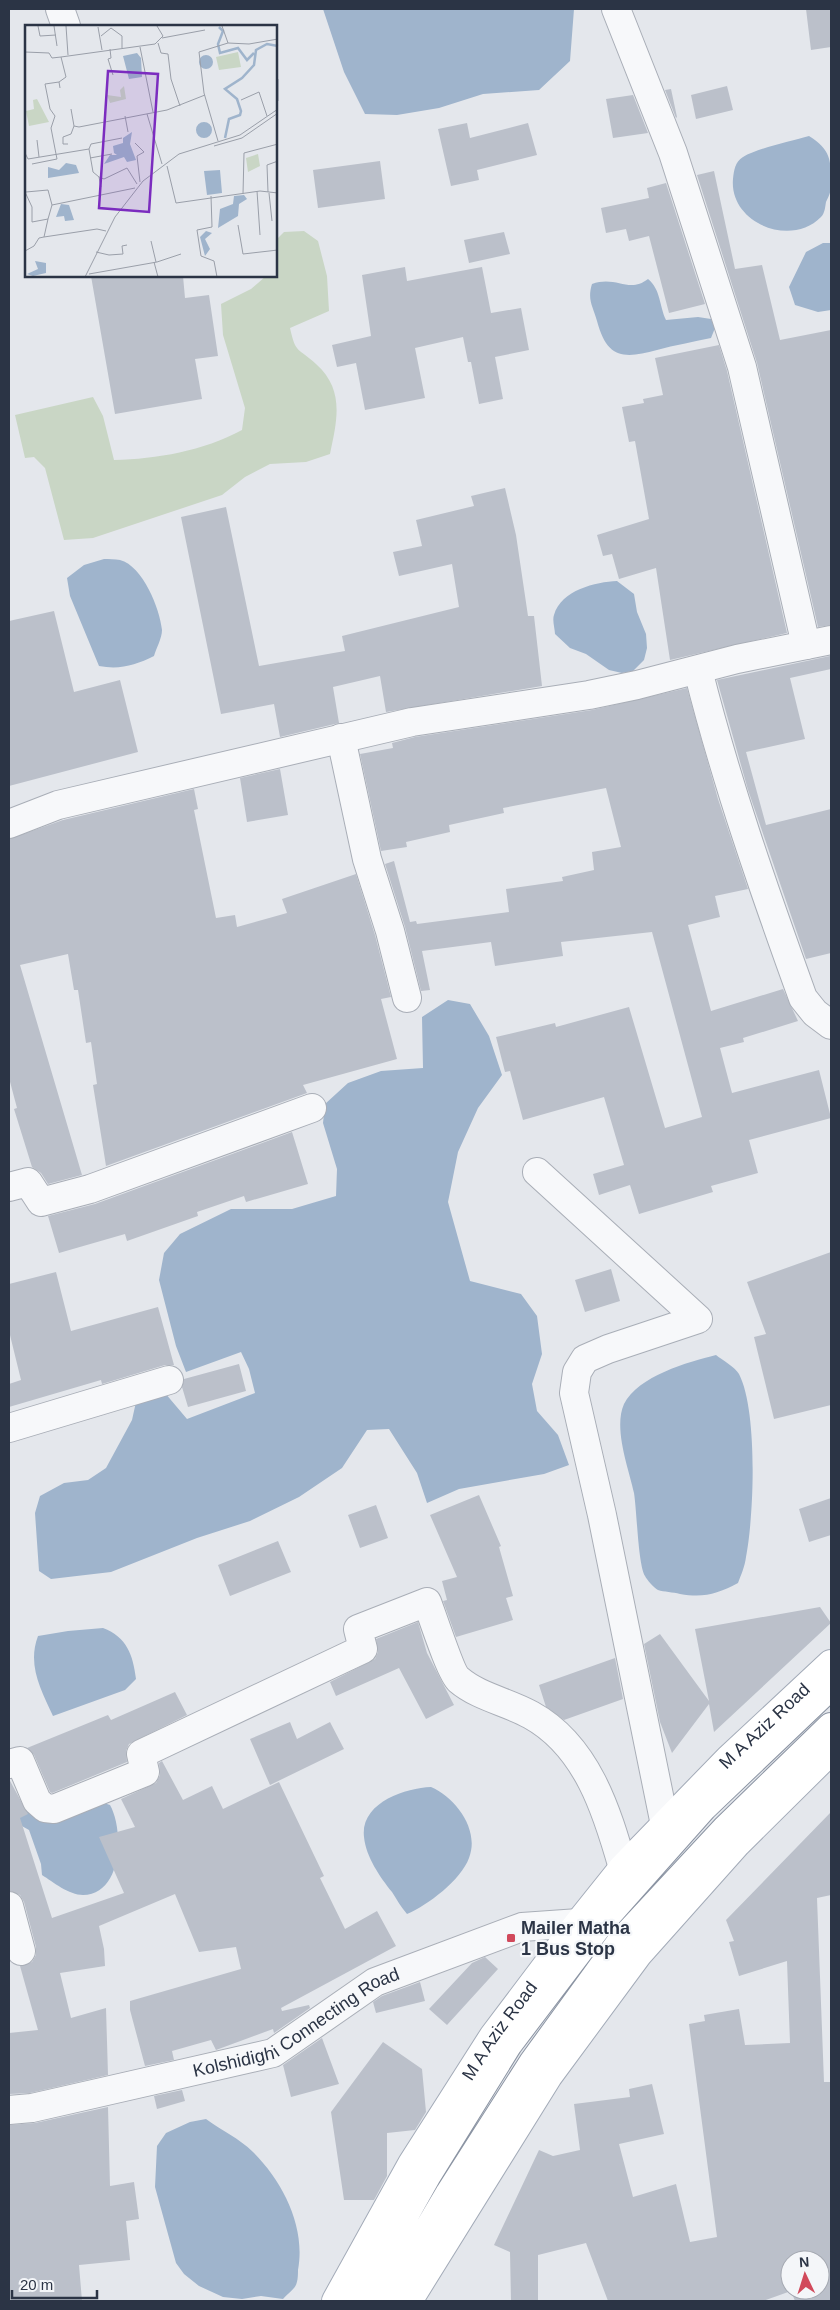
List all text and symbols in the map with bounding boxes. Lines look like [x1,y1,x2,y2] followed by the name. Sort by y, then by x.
[25,25,278,278] inset map
[715,1679,814,1773] street label: M A Aziz Road
[521,1918,631,1959] place label: Mailer Matha 1 Bus Stop
[505,1932,517,1944] marker: Mailer Matha 1 Bus Stop
[191,1964,402,2081] street label: Kolshidighi Connecting Road
[458,1978,541,2084] street label: M A Aziz Road
[780,2250,830,2300] north arrow
[798,2254,810,2270] text: N
[12,2268,98,2300] scale bar
[20,2276,53,2293] text: 20 m

